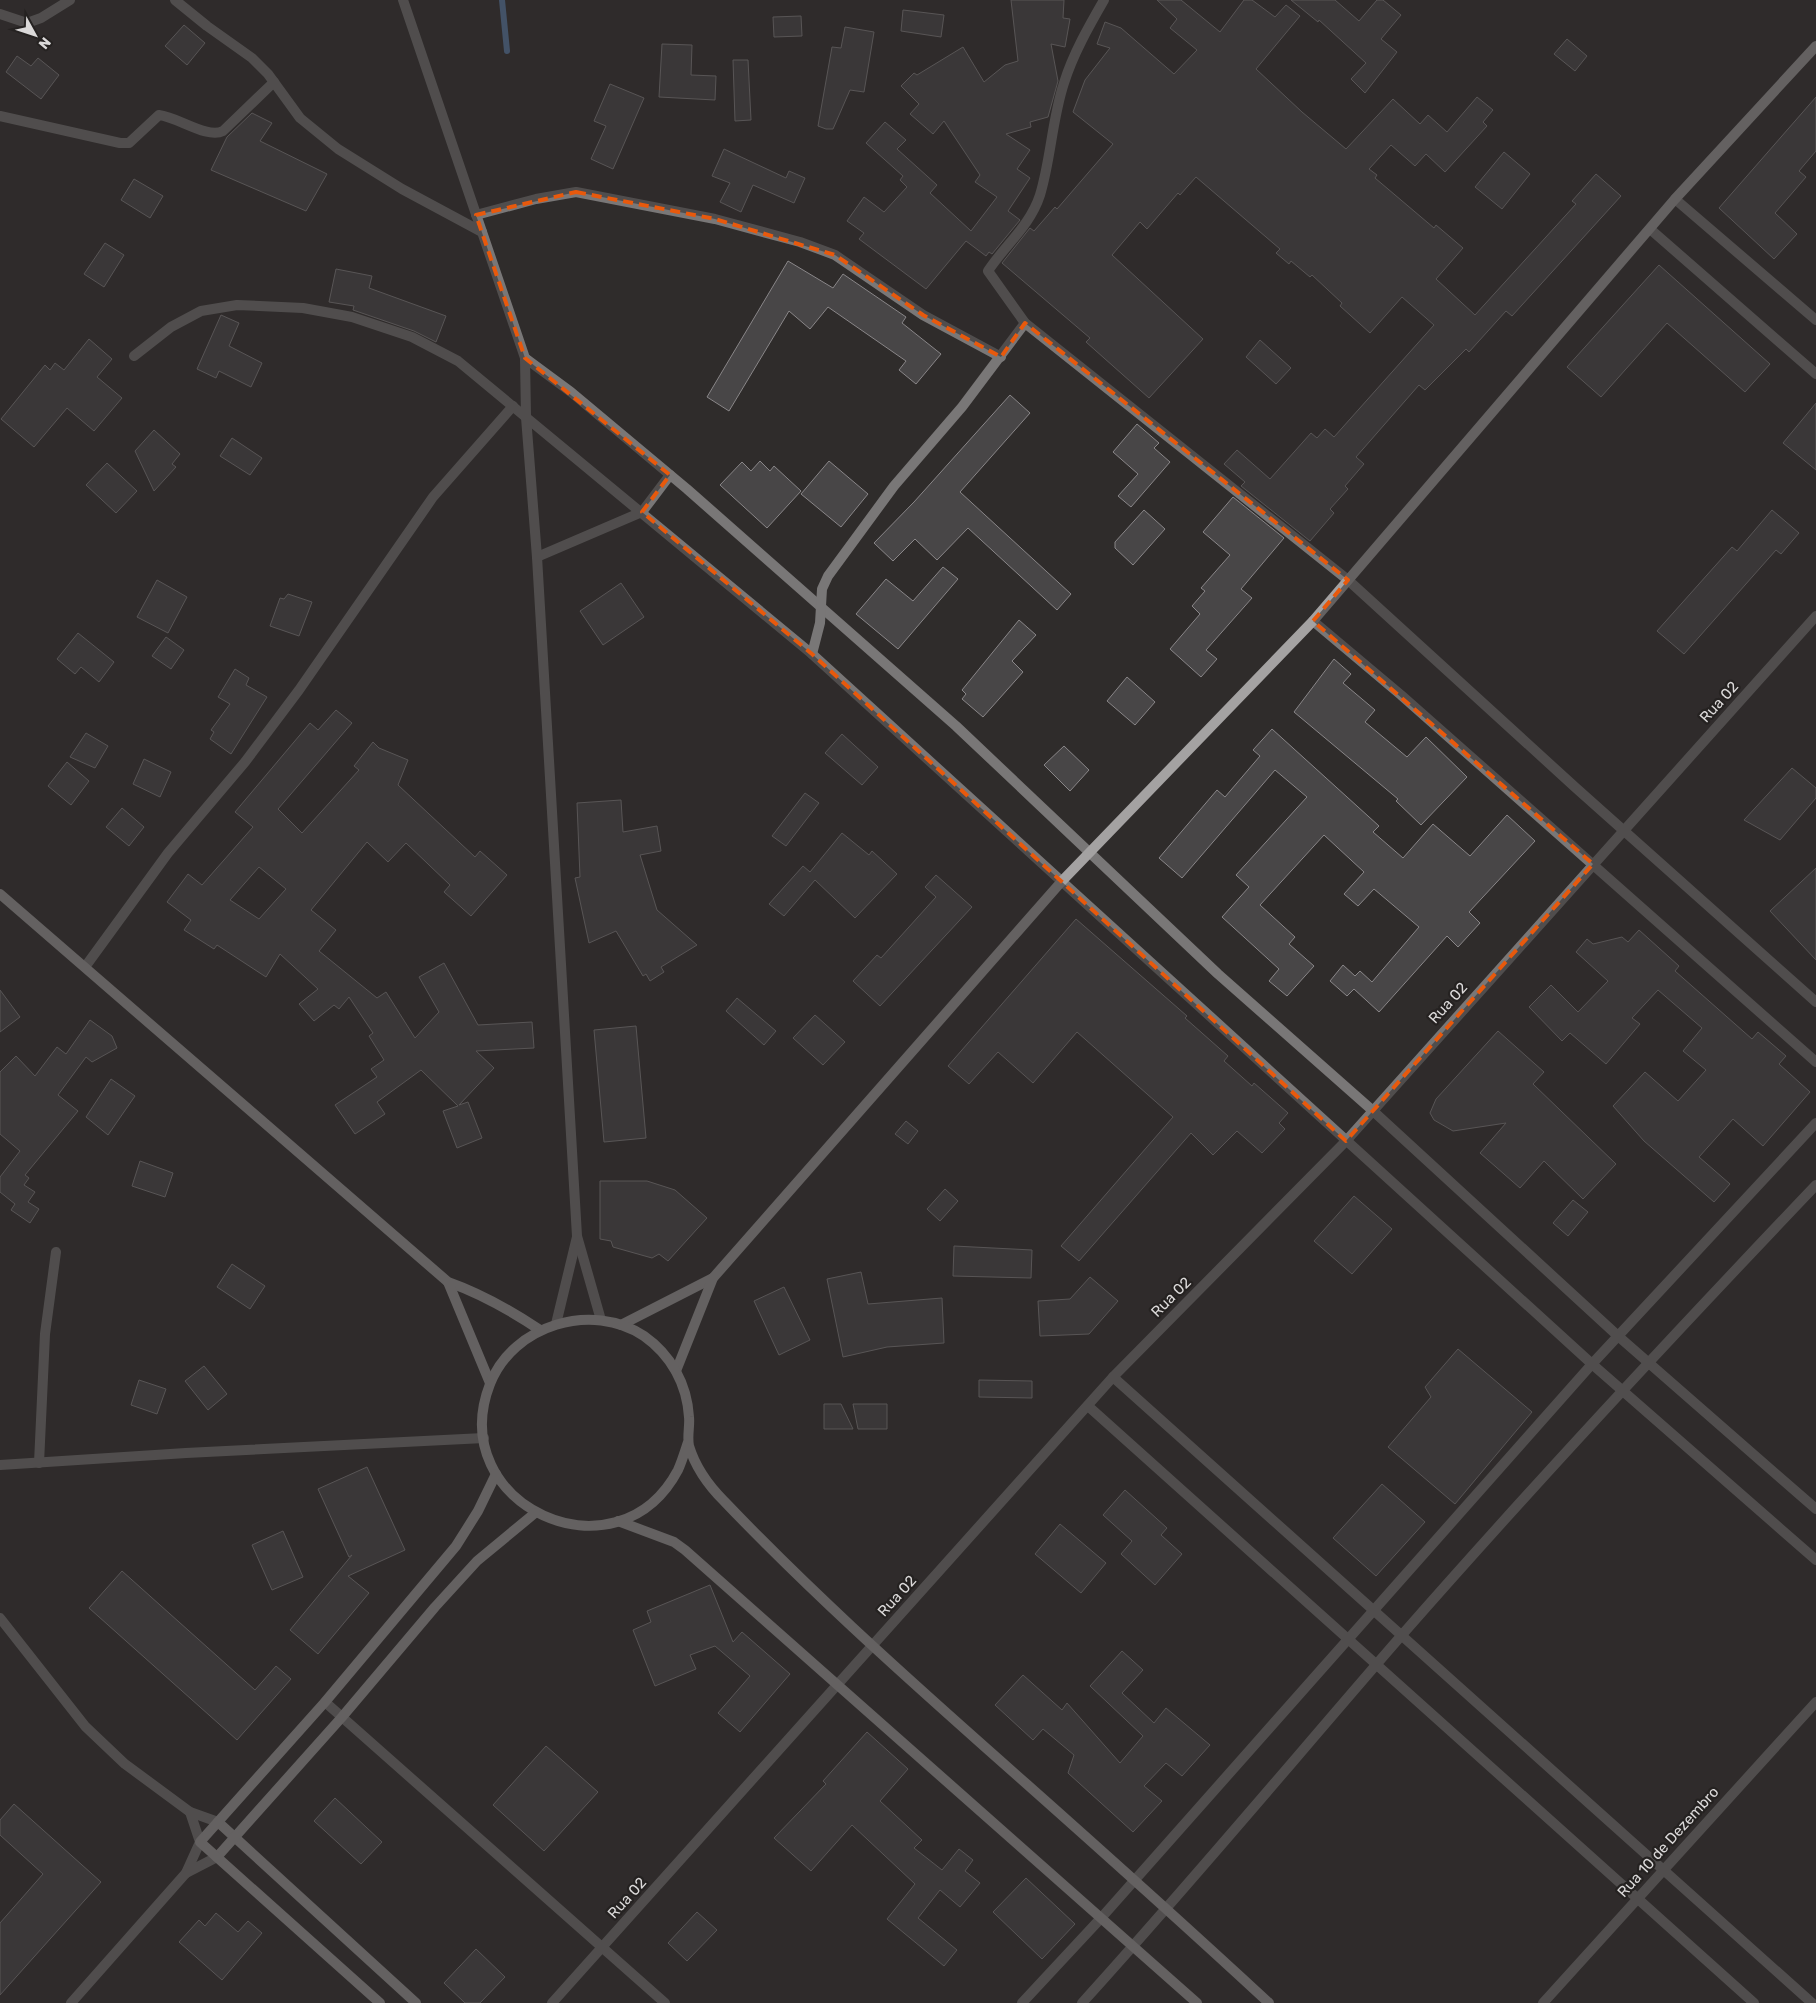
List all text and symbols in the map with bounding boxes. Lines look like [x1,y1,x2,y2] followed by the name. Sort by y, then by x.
[10,10,60,60] north arrow
[35,34,54,52] text: N
[1696,678,1742,726] street label: Rua 02
[1425,979,1471,1027] street label: Rua 02
[1147,1273,1195,1321] street label: Rua 02
[874,1572,920,1620] street label: Rua 02
[1614,1783,1722,1901] street label: Rua 10 de Dezembro
[604,1874,650,1922] street label: Rua 02

